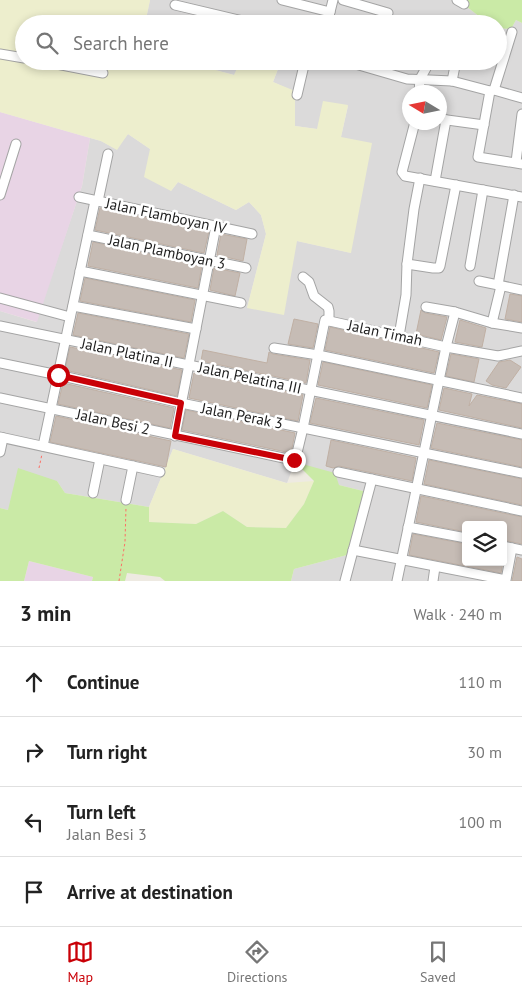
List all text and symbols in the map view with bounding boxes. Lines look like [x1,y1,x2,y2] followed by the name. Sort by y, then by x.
[15,15,507,70] search box
[33,29,61,57] icon: search
[73,31,169,55] text: Search here
[402,85,447,130] north arrow
[103,193,229,238] street label: Jalan Flamboyan IV
[106,230,227,273] street label: Jalan Plamboyan 3
[345,315,424,350] street label: Jalan Timah
[78,333,175,372] street label: Jalan Platina II
[196,357,303,398] street label: Jalan Pelatina III
[47,364,70,387] route start
[199,398,285,433] street label: Jalan Perak 3
[74,404,152,439] street label: Jalan Besi 2
[283,449,306,472] route end
[462,521,507,566] map controls
[462,521,507,566] button: layers
[20,600,71,627] text: 3 min
[413,604,502,624] text: Walk · 240 m
[20,668,48,696] icon: ahead
[67,670,139,694] text: Continue
[459,672,502,692] text: 110 m
[20,738,48,766] icon: right
[67,740,147,764] text: Turn right
[467,742,502,762] text: 30 m
[67,800,136,824] text: Turn left
[20,808,48,836] icon: left
[459,812,502,832] text: 100 m
[67,824,147,844] text: Jalan Besi 3
[20,878,48,906] icon: arrive
[67,880,233,904] text: Arrive at destination
[66,938,94,986] tab: Map
[227,938,287,986] tab: Directions
[420,938,456,986] tab: Saved

